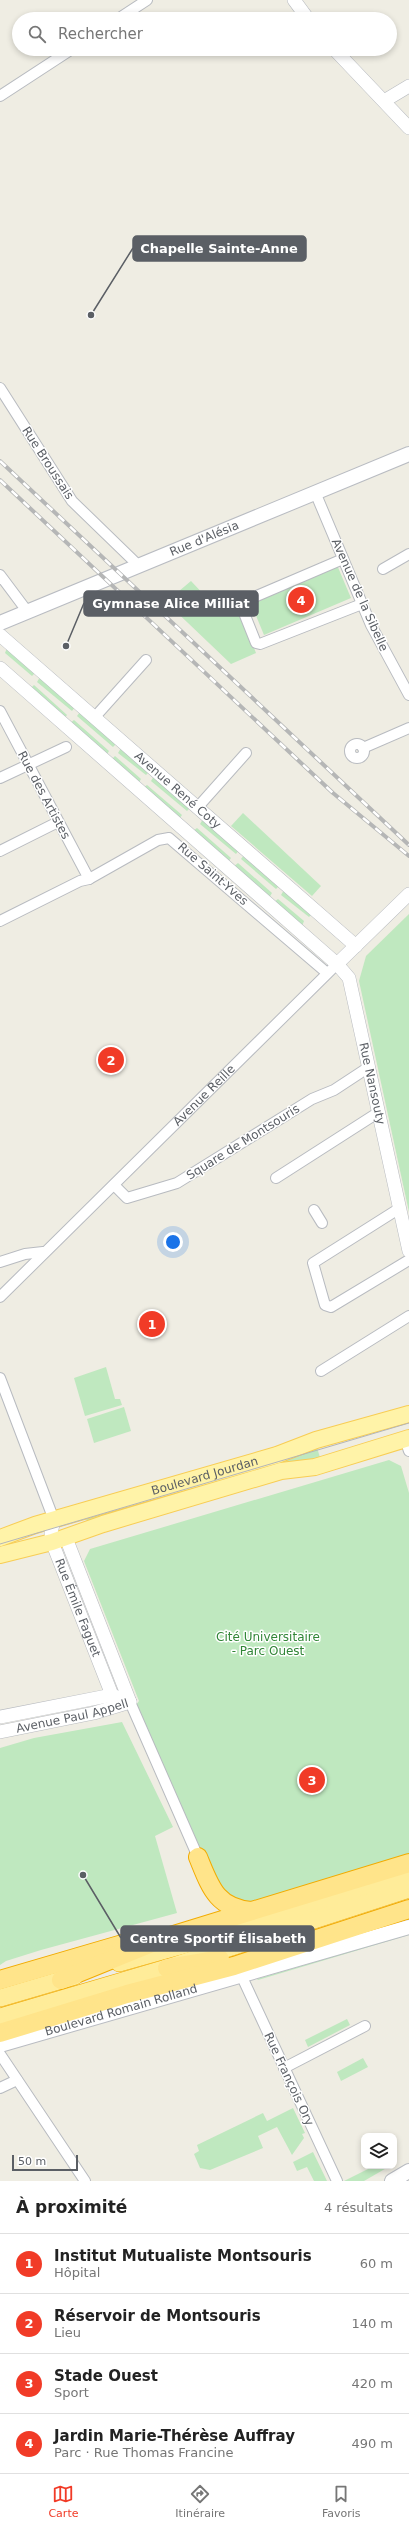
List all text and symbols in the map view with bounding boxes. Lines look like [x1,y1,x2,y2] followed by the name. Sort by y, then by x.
[12,12,397,56] search box
[26,23,48,45] icon: search
[58,25,143,43] text: Rechercher
[133,236,306,261] callout: Chapelle Sainte-Anne
[140,241,298,256] text: Chapelle Sainte-Anne
[19,424,77,502] street label: Rue Broussais
[168,518,241,559] street label: Rue d'Alésia
[329,537,391,653] street label: Avenue de la Sibelle
[288,585,314,615] pin: 4
[84,591,258,616] callout: Gymnase Alice Milliat
[92,596,250,611] text: Gymnase Alice Milliat
[15,749,73,841] street label: Rue des Artistes
[132,749,224,832] street label: Avenue René Coty
[175,840,251,908] street label: Rue Saint-Yves
[356,1041,388,1126] street label: Rue Nansouty
[98,1045,124,1075] pin: 2
[170,1062,238,1129] street label: Avenue Reille
[184,1101,302,1183] street label: Square de Montsouris
[163,1232,183,1252] your location
[139,1309,165,1339] pin: 1
[150,1454,260,1498] street label: Boulevard Jourdan
[52,1557,103,1659] street label: Rue Émile Faguet
[216,1630,320,1658] park label: Cité Universitaire - Parc Ouest
[15,1696,130,1736] street label: Avenue Paul Appell
[299,1765,325,1795] pin: 3
[121,1926,314,1951] callout: Centre Sportif Élisabeth
[130,1931,306,1946] text: Centre Sportif Élisabeth
[43,1981,199,2039] street label: Boulevard Romain Rolland
[261,2030,317,2128] street label: Rue François Ory
[361,2133,397,2169] map controls
[361,2133,397,2169] button: layers
[12,2153,78,2172] scale bar
[18,2155,46,2168] text: 50 m
[16,2197,127,2217] text: À proximité
[324,2200,393,2215] text: 4 résultats
[54,2247,312,2265] text: Institut Mutualiste Montsouris
[24,2256,34,2271] text: 1
[360,2256,393,2271] text: 60 m
[54,2265,100,2280] text: Hôpital
[54,2307,261,2325] text: Réservoir de Montsouris
[24,2316,34,2331] text: 2
[351,2316,393,2331] text: 140 m
[54,2325,81,2340] text: Lieu
[54,2367,158,2385] text: Stade Ouest
[24,2376,34,2391] text: 3
[351,2376,393,2391] text: 420 m
[54,2385,89,2400] text: Sport
[54,2427,295,2445] text: Jardin Marie-Thérèse Auffray
[24,2436,34,2451] text: 4
[351,2436,393,2451] text: 490 m
[54,2445,233,2460] text: Parc · Rue Thomas Francine
[48,2483,78,2520] tab: Carte
[175,2483,225,2520] tab: Itinéraire
[322,2483,361,2520] tab: Favoris

